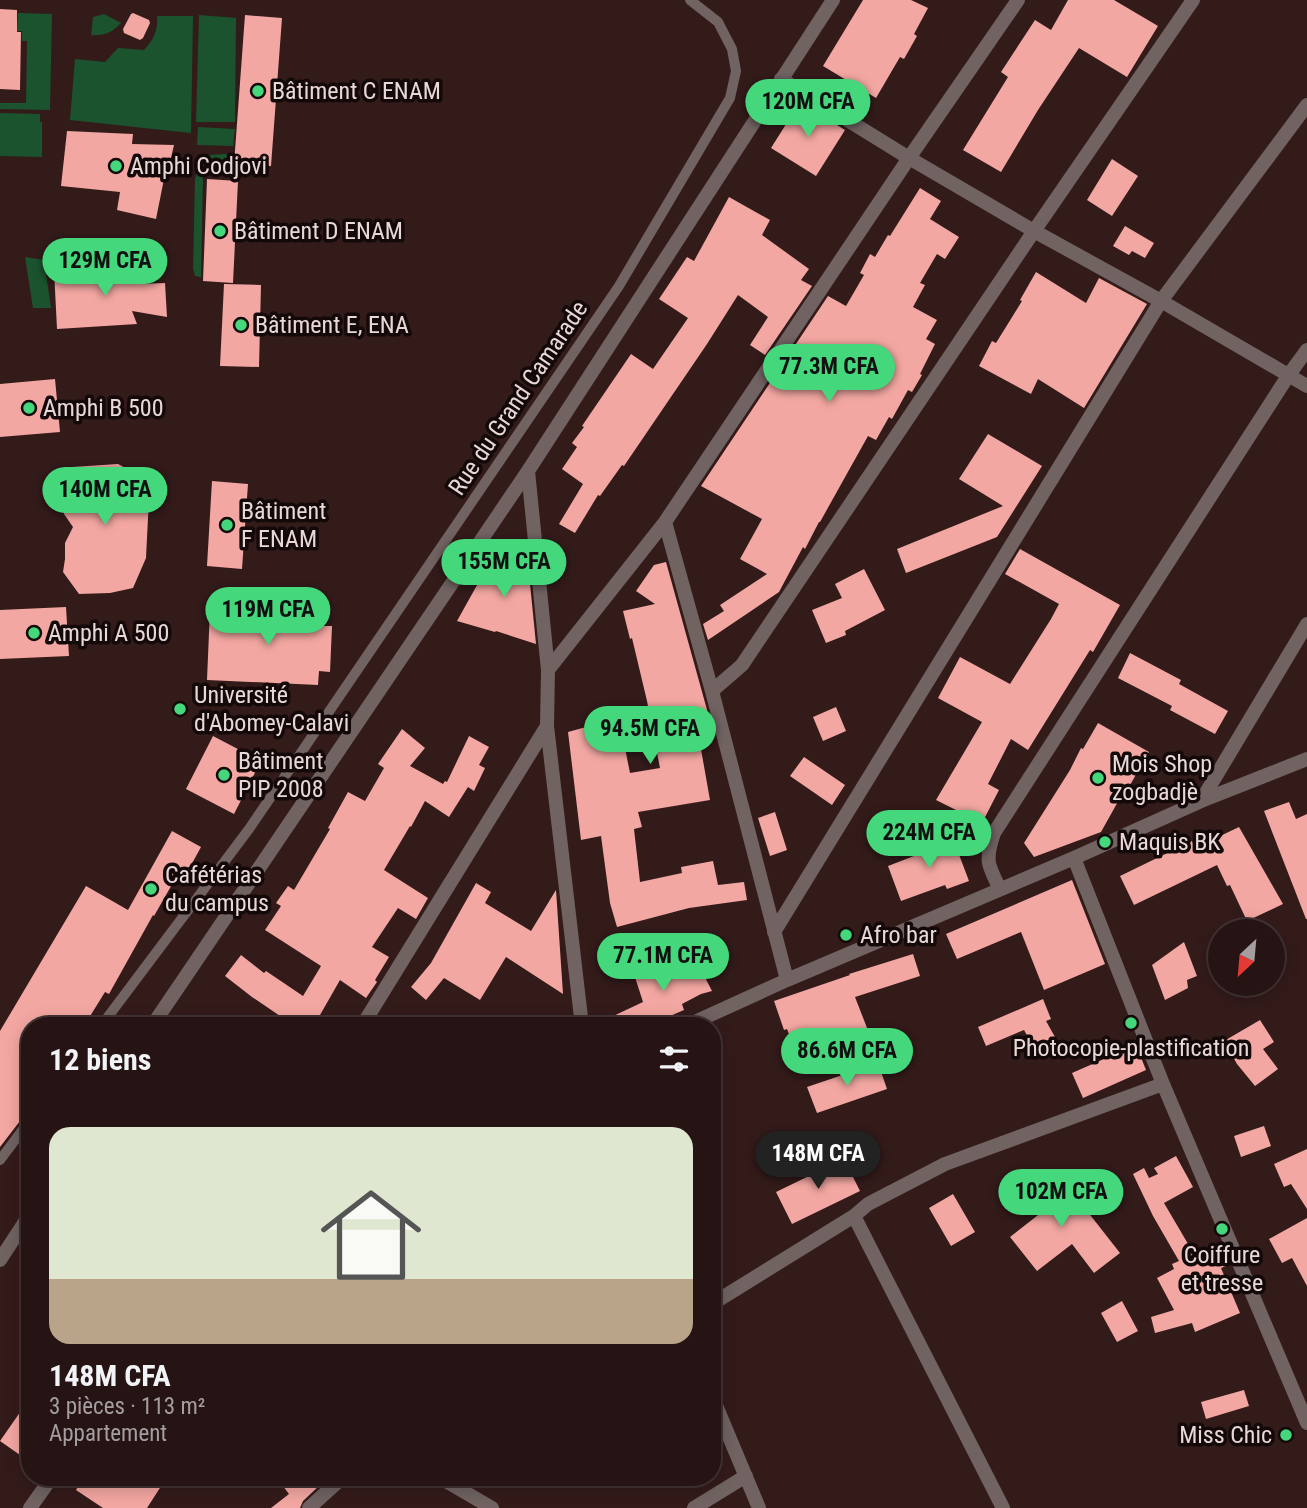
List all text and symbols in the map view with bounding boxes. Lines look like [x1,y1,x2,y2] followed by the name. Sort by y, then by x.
[272,77,441,105] place label: Bâtiment C ENAM
[736,80,880,139] pin: 120M CFA
[250,83,266,99] marker: Bâtiment C ENAM
[761,88,855,115] text: 120M CFA
[130,152,267,180] place label: Amphi Codjovi
[108,158,124,174] marker: Amphi Codjovi
[234,217,403,245] place label: Bâtiment D ENAM
[212,223,228,239] marker: Bâtiment D ENAM
[33,238,177,298] pin: 129M CFA
[58,247,152,274] text: 129M CFA
[443,296,593,500] street label: Rue du Grand Camarade
[255,311,409,339] place label: Bâtiment E, ENA
[233,317,249,333] marker: Bâtiment E, ENA
[749,344,909,404] pin: 77.3M CFA
[779,353,879,380] text: 77.3M CFA
[43,394,164,422] place label: Amphi B 500
[21,400,37,416] marker: Amphi B 500
[33,468,177,527] pin: 140M CFA
[58,476,152,503] text: 140M CFA
[241,497,326,553] place label: Bâtiment F ENAM
[219,517,235,533] marker: Bâtiment F ENAM
[432,540,576,599] pin: 155M CFA
[457,548,551,575] text: 155M CFA
[196,588,340,647] pin: 119M CFA
[221,596,315,623] text: 119M CFA
[48,619,169,647] place label: Amphi A 500
[26,625,42,641] marker: Amphi A 500
[194,681,349,737] place label: Université d'Abomey-Calavi
[172,701,188,717] marker: Université d'Abomey-Calavi
[570,706,730,766] pin: 94.5M CFA
[600,715,700,742] text: 94.5M CFA
[238,747,324,803] place label: Bâtiment PIP 2008
[1112,750,1212,806] place label: Mois Shop zogbadjè
[216,767,232,783] marker: Bâtiment PIP 2008
[1090,770,1106,786] marker: Mois Shop zogbadjè
[857,810,1001,870] pin: 224M CFA
[882,819,976,846] text: 224M CFA
[1119,828,1220,856] place label: Maquis BK
[1097,834,1113,850] marker: Maquis BK
[165,861,269,917] place label: Cafétérias du campus
[143,881,159,897] marker: Cafétérias du campus
[1208,919,1284,996] north arrow
[1208,919,1285,996] map controls
[860,921,937,949] place label: Afro bar
[838,927,854,943] marker: Afro bar
[583,934,743,993] pin: 77.1M CFA
[613,942,713,969] text: 77.1M CFA
[1123,1015,1139,1031] marker: Photocopie-plastification
[767,1028,927,1088] pin: 86.6M CFA
[1013,1034,1249,1062] place label: Photocopie-plastification
[797,1037,897,1064] text: 86.6M CFA
[655,1040,693,1078] icon: filters
[49,1042,151,1077] text: 12 biens
[746,1132,890,1191] pin: 148M CFA
[771,1140,865,1167] text: 148M CFA
[989,1170,1133,1229] pin: 102M CFA
[308,1172,434,1298] icon: home
[1014,1178,1108,1205] text: 102M CFA
[1214,1221,1230,1237] marker: Coiffure et tresse
[1181,1241,1263,1297] place label: Coiffure et tresse
[49,1358,171,1393] text: 148M CFA
[49,1393,205,1420] text: 3 pièces · 113 m²
[49,1420,167,1447] text: Appartement
[1179,1421,1272,1449] place label: Miss Chic
[1278,1427,1294,1443] marker: Miss Chic

